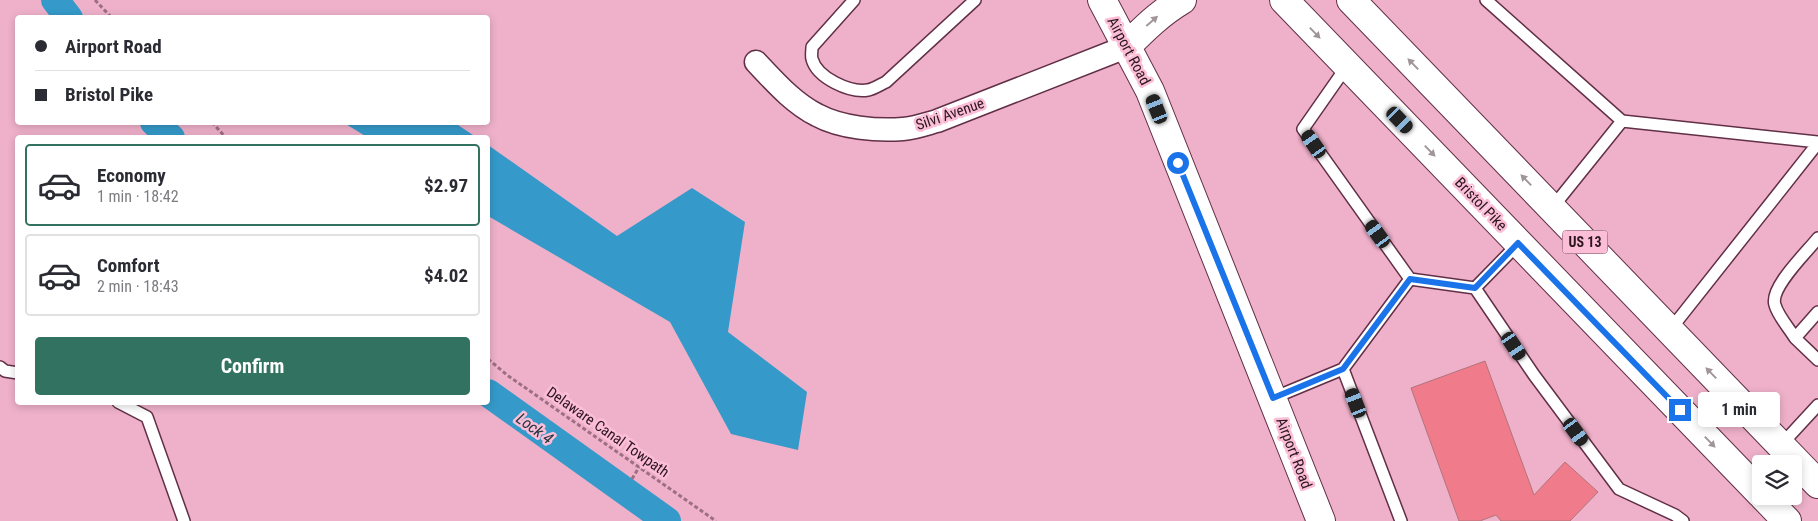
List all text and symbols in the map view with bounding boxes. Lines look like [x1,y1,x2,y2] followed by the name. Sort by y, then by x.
[1104,14,1154,88] street label: Airport Road
[1146,15,1158,27] one-way arrow
[1309,26,1321,38] one-way arrow
[65,35,162,58] text: Airport Road
[1407,58,1419,70] one-way arrow
[65,83,153,106] text: Bristol Pike
[1144,92,1169,126] car
[913,94,987,134] street label: Silvi Avenue
[1384,104,1415,136] car
[1299,127,1328,161] car
[1424,145,1436,157] one-way arrow
[1167,152,1189,174] route start
[37,163,82,208] icon: car
[97,164,166,187] text: Economy
[424,174,468,197] text: $2.97
[1451,174,1511,234] street label: Bristol Pike
[1520,175,1532,187] one-way arrow
[97,187,179,206] text: 1 min · 18:42
[1363,217,1392,251] car
[1562,230,1608,253] road number: US 13
[37,253,82,298] icon: car
[97,254,160,277] text: Comfort
[424,264,468,287] text: $4.02
[97,277,179,296] text: 2 min · 18:43
[1499,329,1528,363] car
[35,337,470,395] button: Confirm
[1705,367,1717,379] one-way arrow
[543,383,673,481] street label: Delaware Canal Towpath
[1343,386,1368,420] car
[1698,392,1780,428] callout: 1 min
[1669,399,1691,421] route end
[1721,400,1757,419] text: 1 min
[513,409,557,448] water label: Lock 4
[1272,415,1316,491] street label: Airport Road
[1561,415,1590,449] car
[1704,435,1716,447] one-way arrow
[1752,455,1802,505] map controls
[1752,455,1802,505] button: layers

